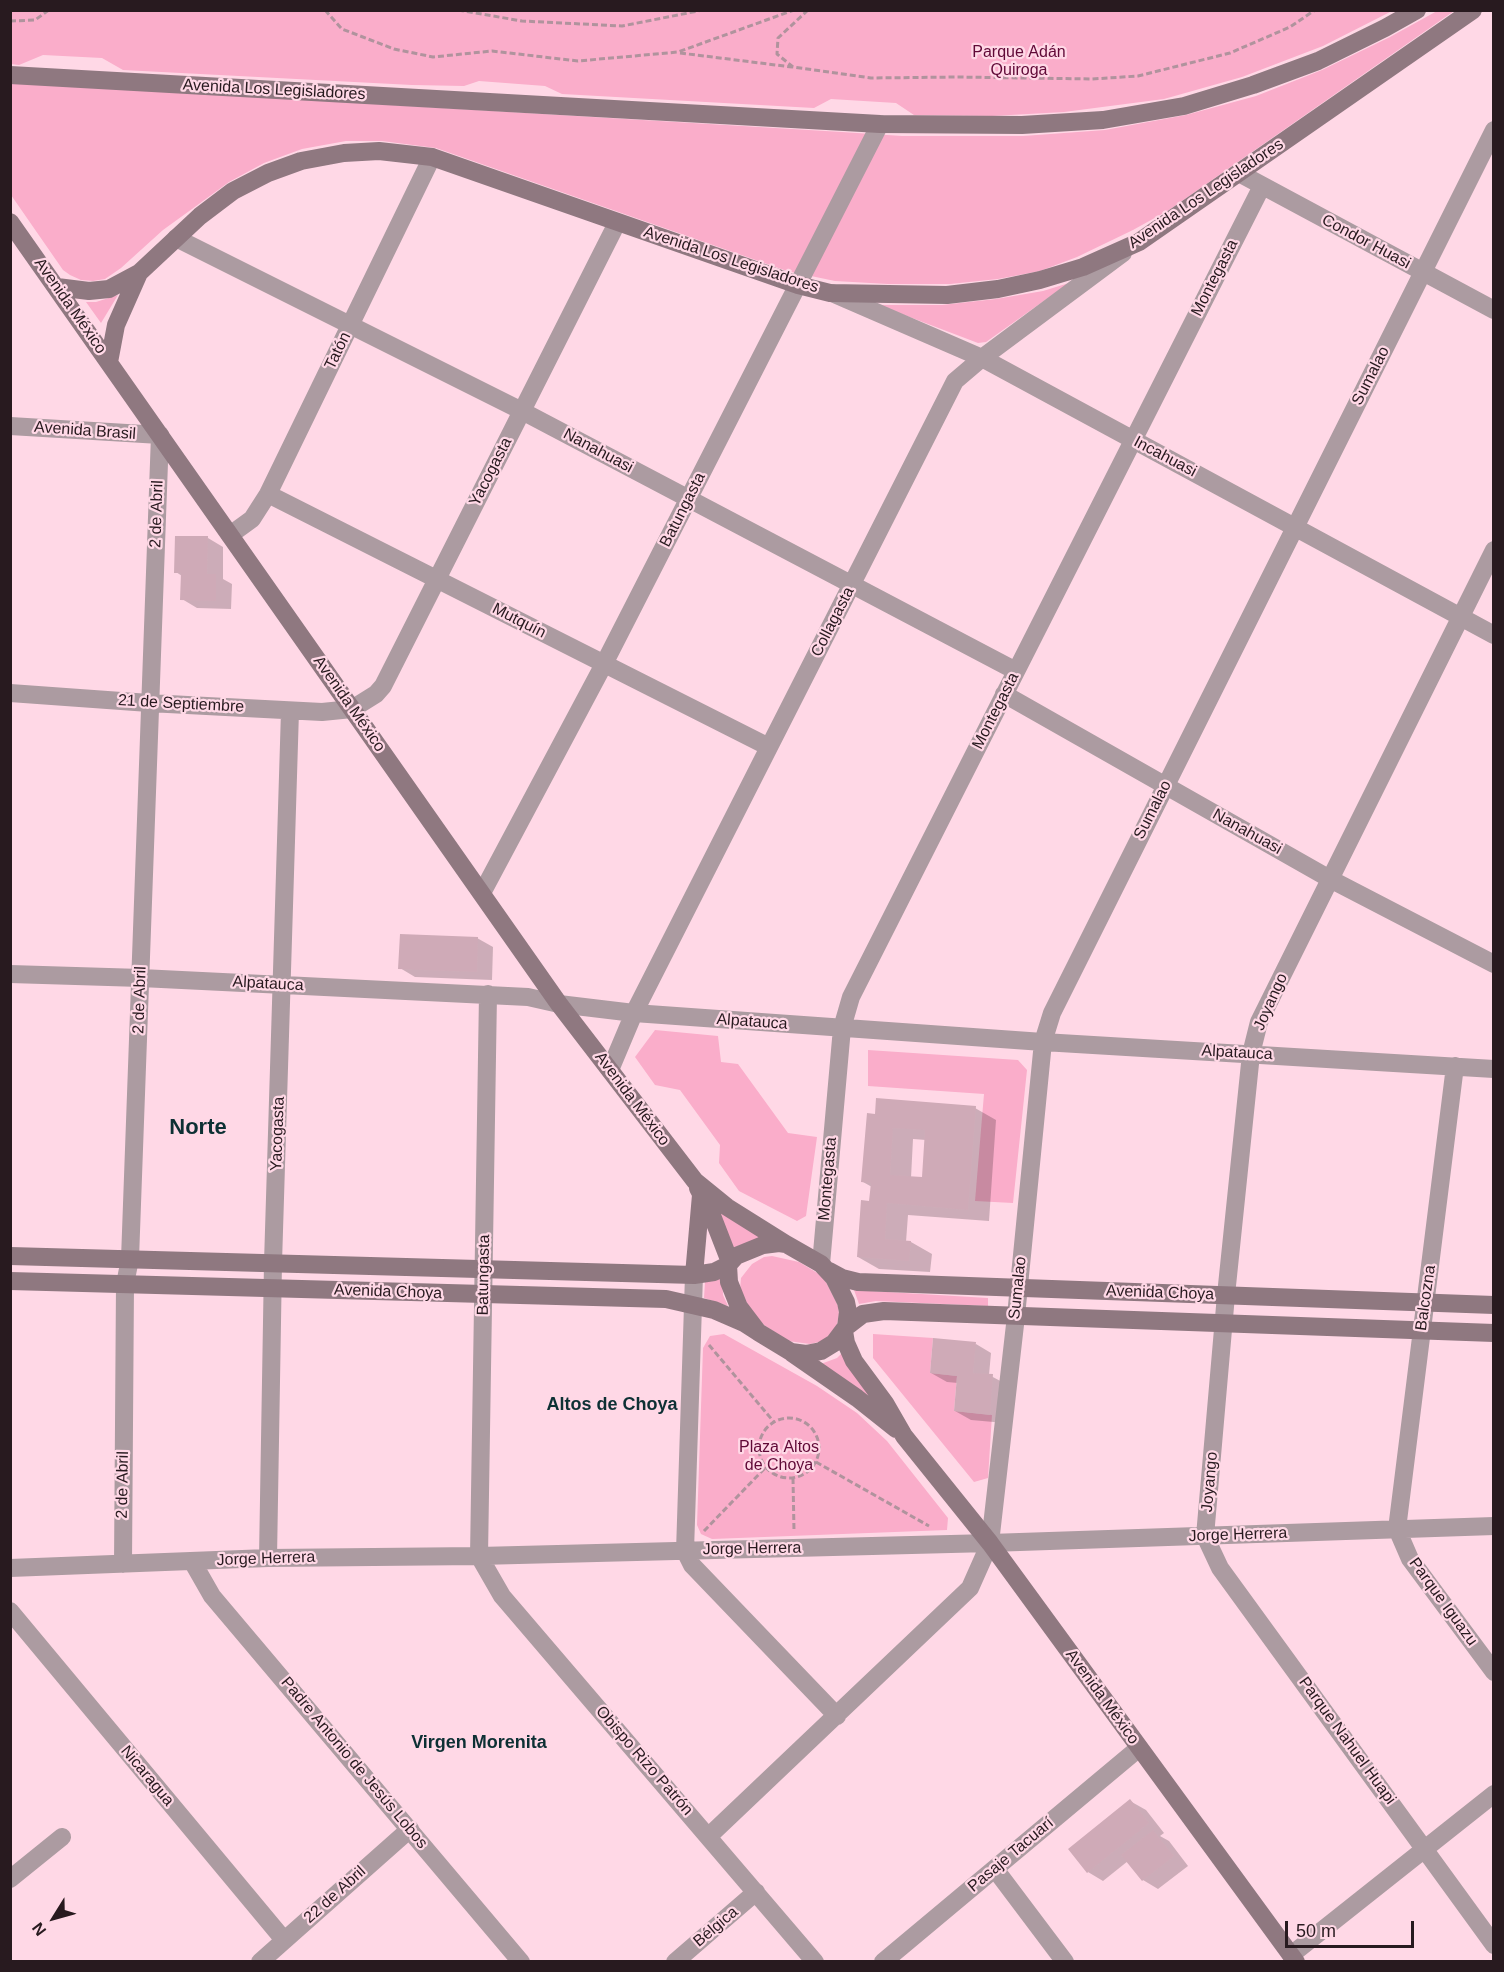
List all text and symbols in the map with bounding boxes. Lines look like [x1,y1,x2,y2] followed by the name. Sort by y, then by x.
[972,43,1066,81] park label: Parque Adán Quiroga
[182,76,366,104] street label: Avenida Los Legisladores
[1125,135,1287,253] street label: Avenida Los Legisladores
[1318,211,1414,273] street label: Condor Huasi
[641,223,821,297] street label: Avenida Los Legisladores
[1187,236,1243,320] street label: Montegasta
[30,254,110,358] street label: Avenida México
[321,329,355,373] street label: Tatón
[1348,344,1394,408] street label: Sumalao
[33,418,137,444] street label: Avenida Brasil
[560,425,636,477] street label: Nanahuasi
[1130,432,1200,482] street label: Incahuasi
[466,434,516,510] street label: Yacogasta
[656,470,710,550] street label: Batungasta
[146,480,168,548] street label: 2 de Abril
[807,584,859,660] street label: Collagasta
[489,599,549,643] street label: Mutquín
[309,652,389,756] street label: Avenida México
[968,669,1024,753] street label: Montegasta
[117,691,245,717] street label: 21 de Septiembre
[1130,778,1176,842] street label: Sumalao
[1209,805,1285,859] street label: Nanahuasi
[129,966,151,1034] street label: 2 de Abril
[1250,970,1292,1034] street label: Joyango
[232,973,304,995] street label: Alpatauca
[716,1010,788,1034] street label: Alpatauca
[1201,1042,1273,1064] street label: Alpatauca
[590,1048,674,1150] street label: Avenida México
[267,1096,289,1172] street label: Yacogasta
[169,1115,227,1141] district label: Norte
[815,1137,841,1221] street label: Montegasta
[474,1234,494,1316] street label: Batungasta
[1005,1256,1031,1320] street label: Sumalao
[1412,1264,1440,1332] street label: Balcozna
[334,1281,442,1303] street label: Avenida Choya
[1106,1282,1214,1304] street label: Avenida Choya
[546,1394,678,1416] district label: Altos de Choya
[739,1438,819,1476] park label: Plaza Altos de Choya
[113,1451,133,1519] street label: 2 de Abril
[1198,1451,1222,1513] street label: Joyango
[1188,1524,1288,1546] street label: Jorge Herrera
[702,1539,802,1559] street label: Jorge Herrera
[216,1548,316,1570] street label: Jorge Herrera
[1405,1554,1481,1650] street label: Parque Iguazu
[1061,1646,1143,1748] street label: Avenida México
[277,1673,431,1853] street label: Padre Antonio de Jesús Lobos
[1294,1673,1400,1809] street label: Parque Nahuel Huapi
[591,1702,697,1820] street label: Obispo Rizo Patrón
[411,1732,547,1754] district label: Virgen Morenita
[116,1742,178,1810] street label: Nicaragua
[964,1814,1058,1896] street label: Pasaje Tacuarí
[300,1862,370,1928] street label: 22 de Abril
[24,1888,84,1948] north arrow
[690,1903,742,1951] street label: Bélgica
[1288,1909,1417,1947] scale bar
[29,1919,49,1939] text: N
[1296,1921,1336,1941] text: 50 m

